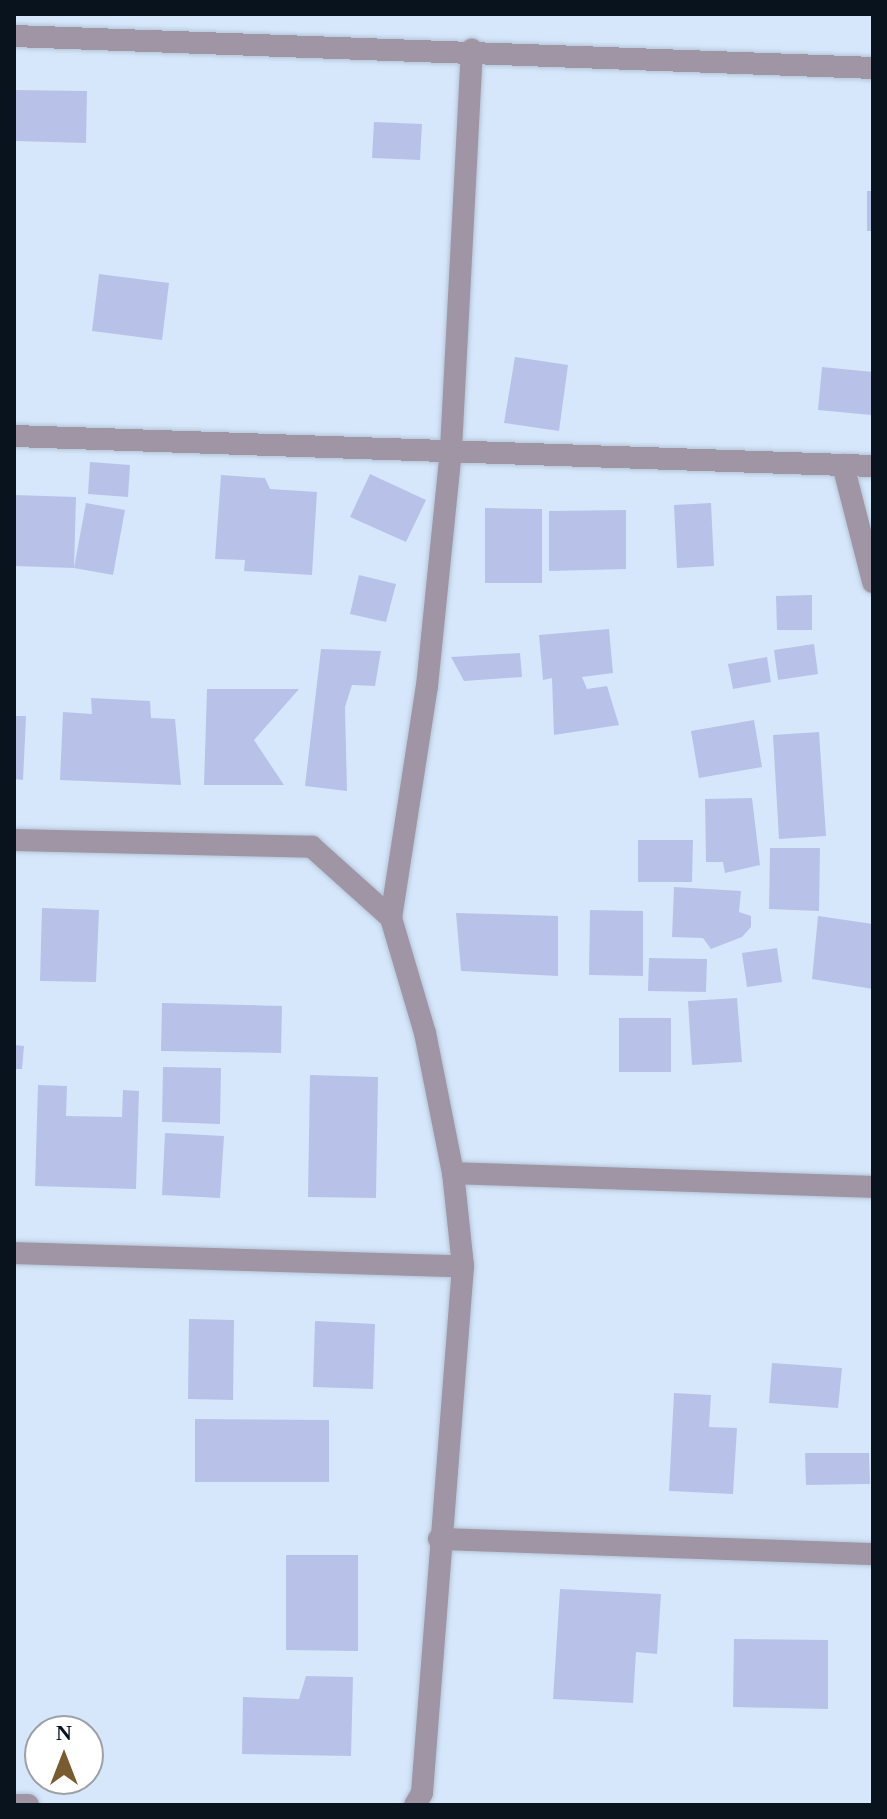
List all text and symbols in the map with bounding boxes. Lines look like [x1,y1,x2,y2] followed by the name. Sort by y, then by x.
[24,1715,104,1795] north arrow
[56,1720,72,1745] text: N

